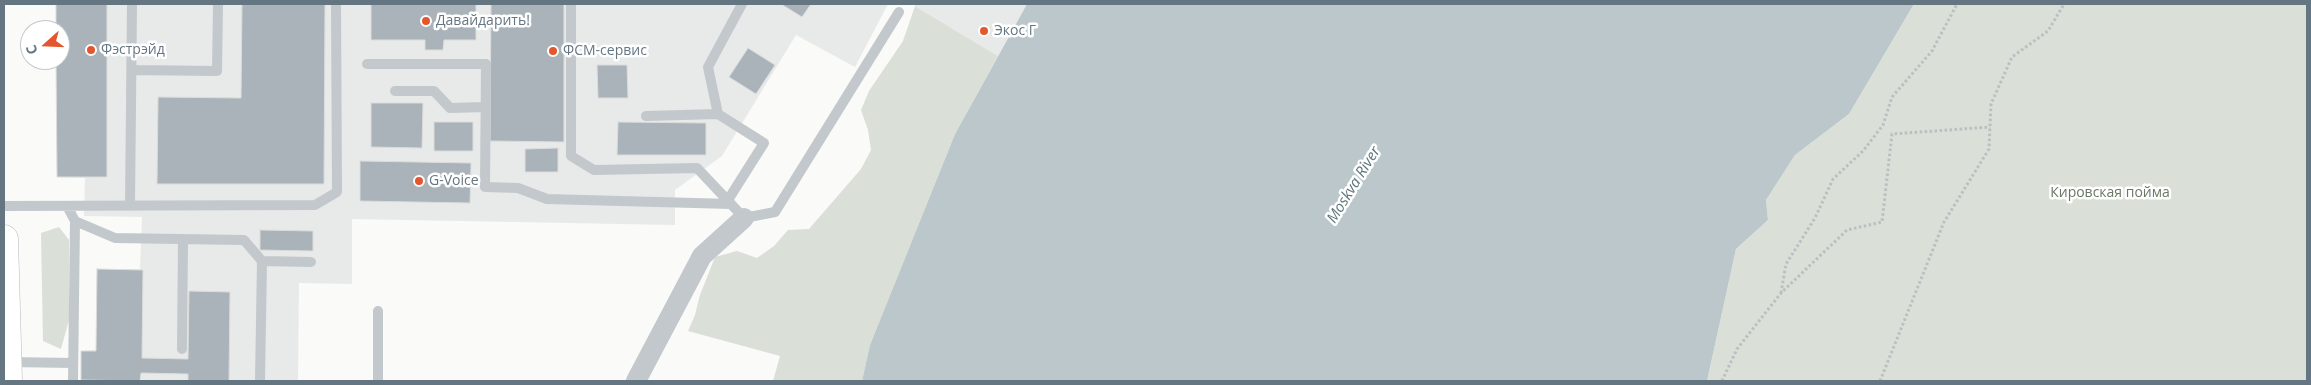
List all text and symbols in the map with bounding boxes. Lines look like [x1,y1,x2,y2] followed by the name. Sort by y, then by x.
[436,13,530,29] place label: Давайдарить!
[420,15,432,27] marker: Давайдарить!
[20,20,70,70] north arrow
[994,23,1036,39] place label: Экос Г
[978,25,990,37] marker: Экос Г
[101,42,165,58] place label: Фэстрэйд
[21,43,42,57] text: С
[563,43,647,59] place label: ФСМ-сервис
[85,44,97,56] marker: Фэстрэйд
[547,45,559,57] marker: ФСМ-сервис
[1323,143,1385,227] water label: Moskva River
[429,173,479,189] place label: G-Voice
[413,175,425,187] marker: G-Voice
[2050,185,2170,201] park label: Кировская пойма

